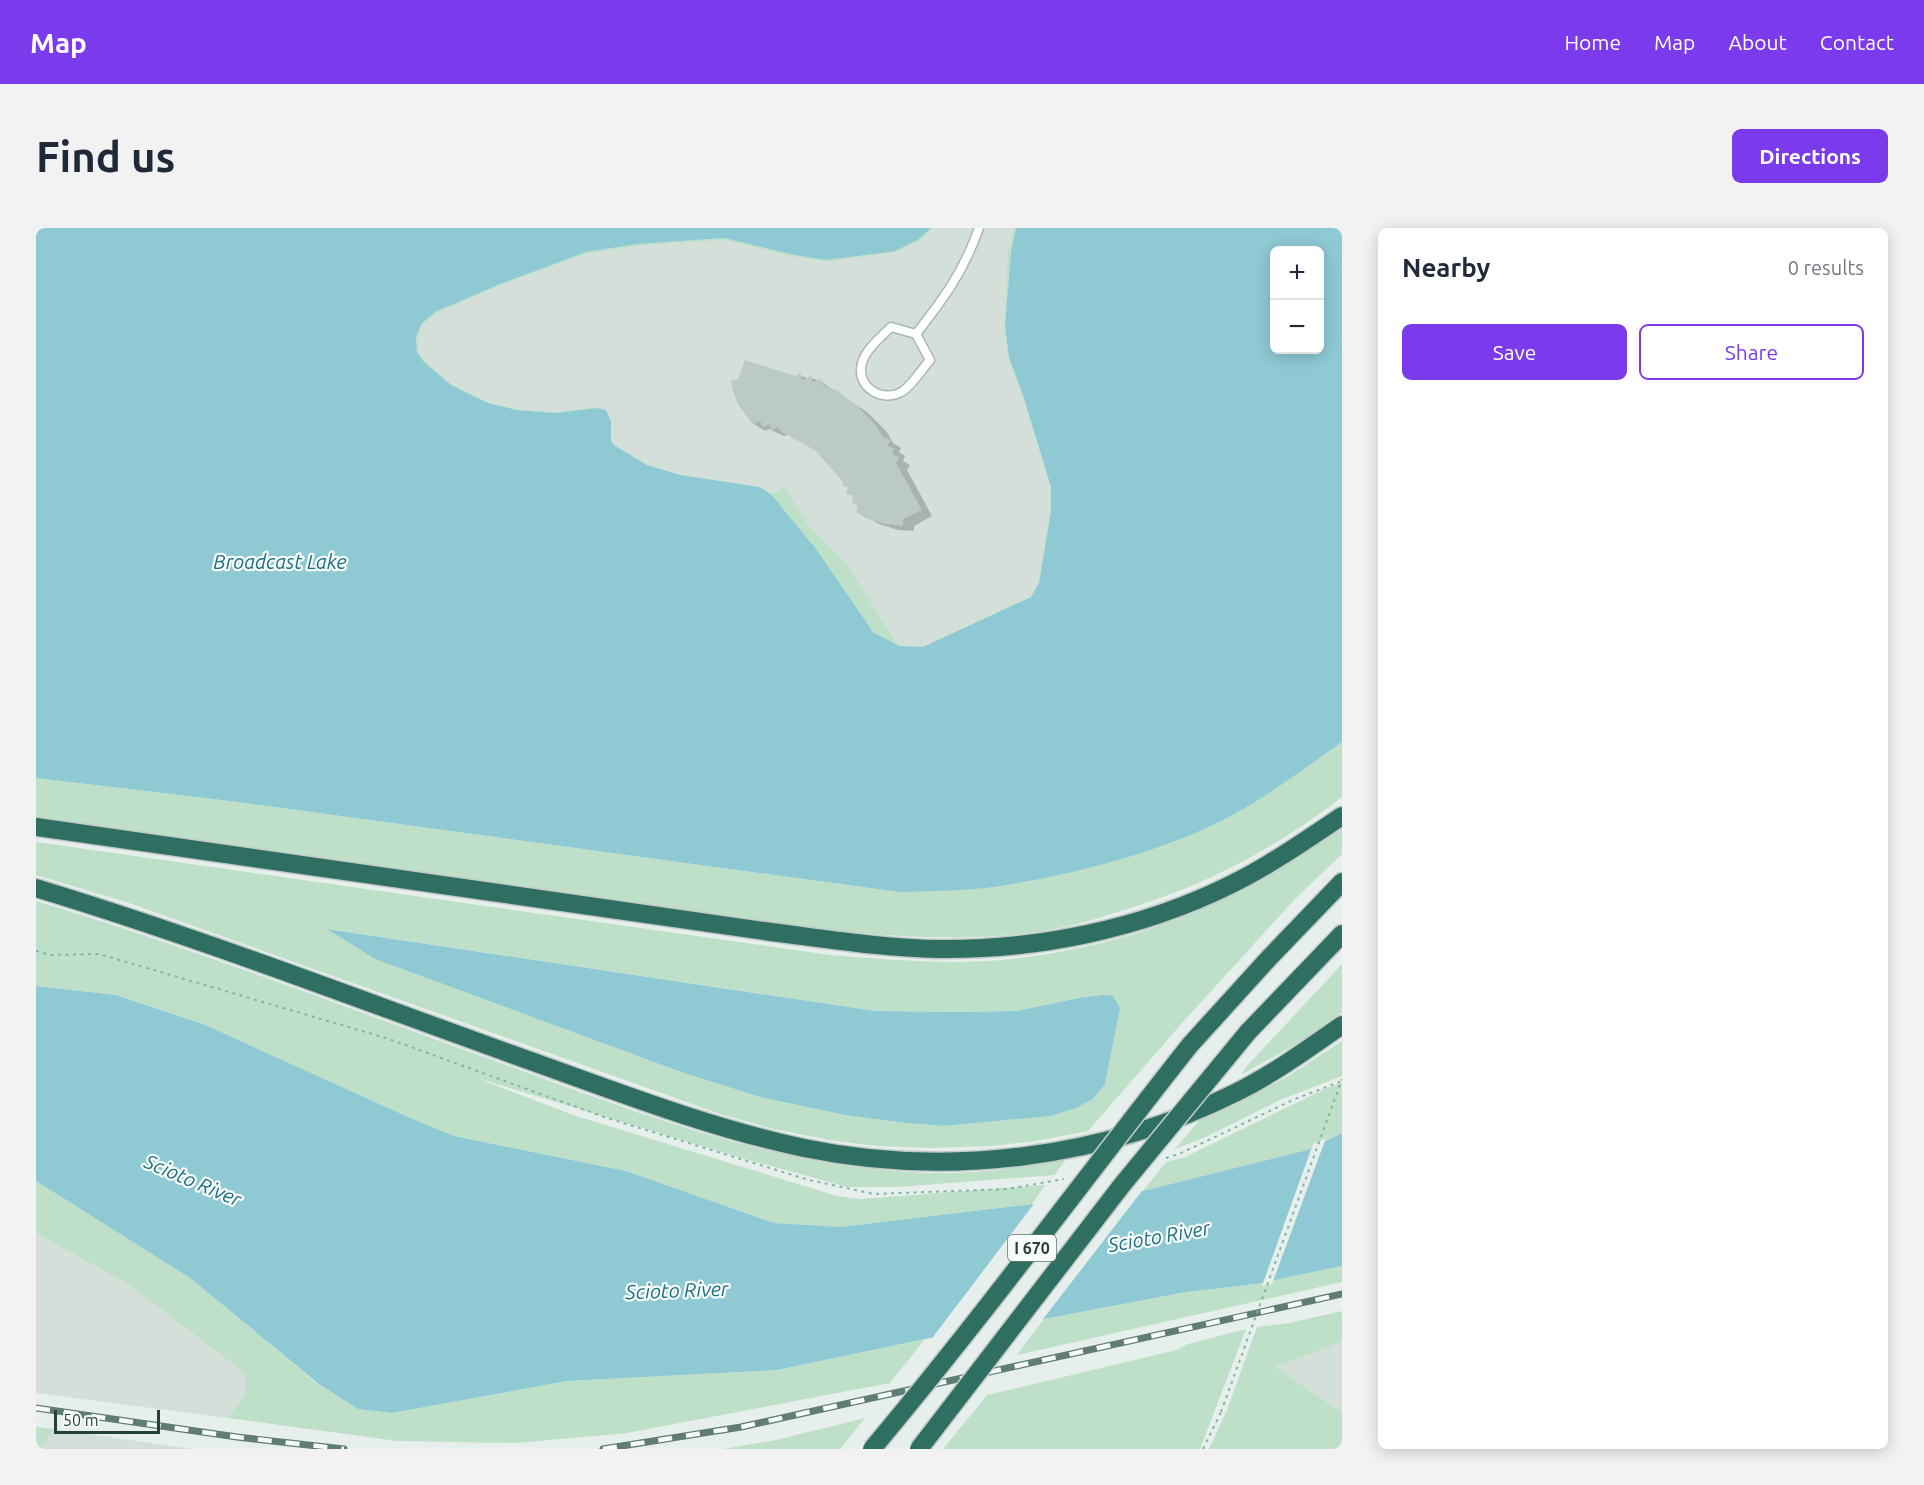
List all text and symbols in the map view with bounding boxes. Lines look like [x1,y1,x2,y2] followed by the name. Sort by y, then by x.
[30,27,87,58] text: Map
[1564,30,1621,54] text: Home
[1654,30,1695,54] text: Map
[1728,30,1787,54] text: About
[1820,30,1894,54] text: Contact
[1732,129,1888,183] button: Directions
[36,133,175,180] text: Find us
[1270,246,1324,354] map controls
[1270,246,1324,300] button: +
[1402,253,1490,282] text: Nearby
[1788,256,1864,279] text: 0 results
[1270,300,1324,354] button: −
[1402,324,1627,380] button: Save
[1639,324,1864,380] button: Share
[213,550,347,573] water label: Broadcast Lake
[140,1149,246,1211] water label: Scioto River
[1105,1215,1213,1256] water label: Scioto River
[1008,1235,1056,1261] road number: I 670
[624,1277,730,1303] water label: Scioto River
[54,1407,160,1434] scale bar
[63,1411,99,1429] text: 50 m

